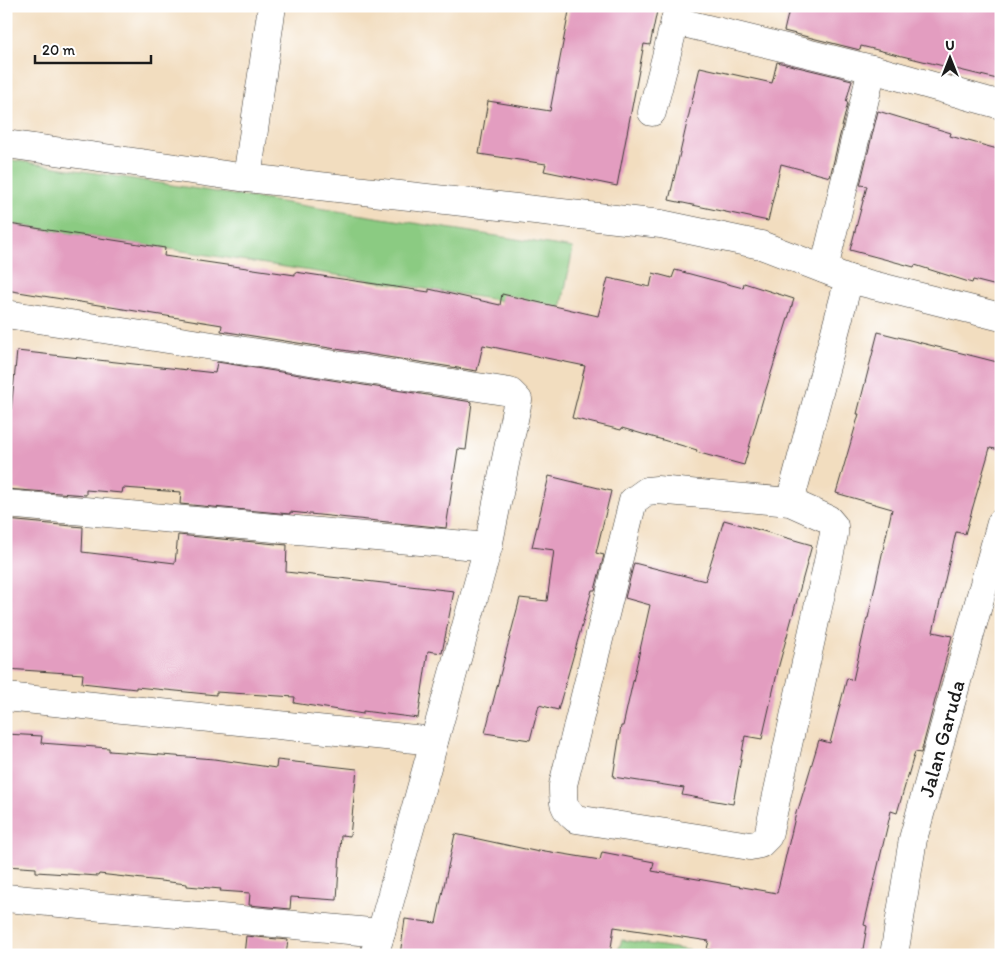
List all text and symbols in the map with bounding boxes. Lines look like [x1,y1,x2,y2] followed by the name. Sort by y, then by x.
[35,32,151,64] scale bar
[924,32,974,82] north arrow
[945,37,955,54] text: U
[42,41,76,59] text: 20 m
[913,677,969,800] street label: Jalan Garuda

